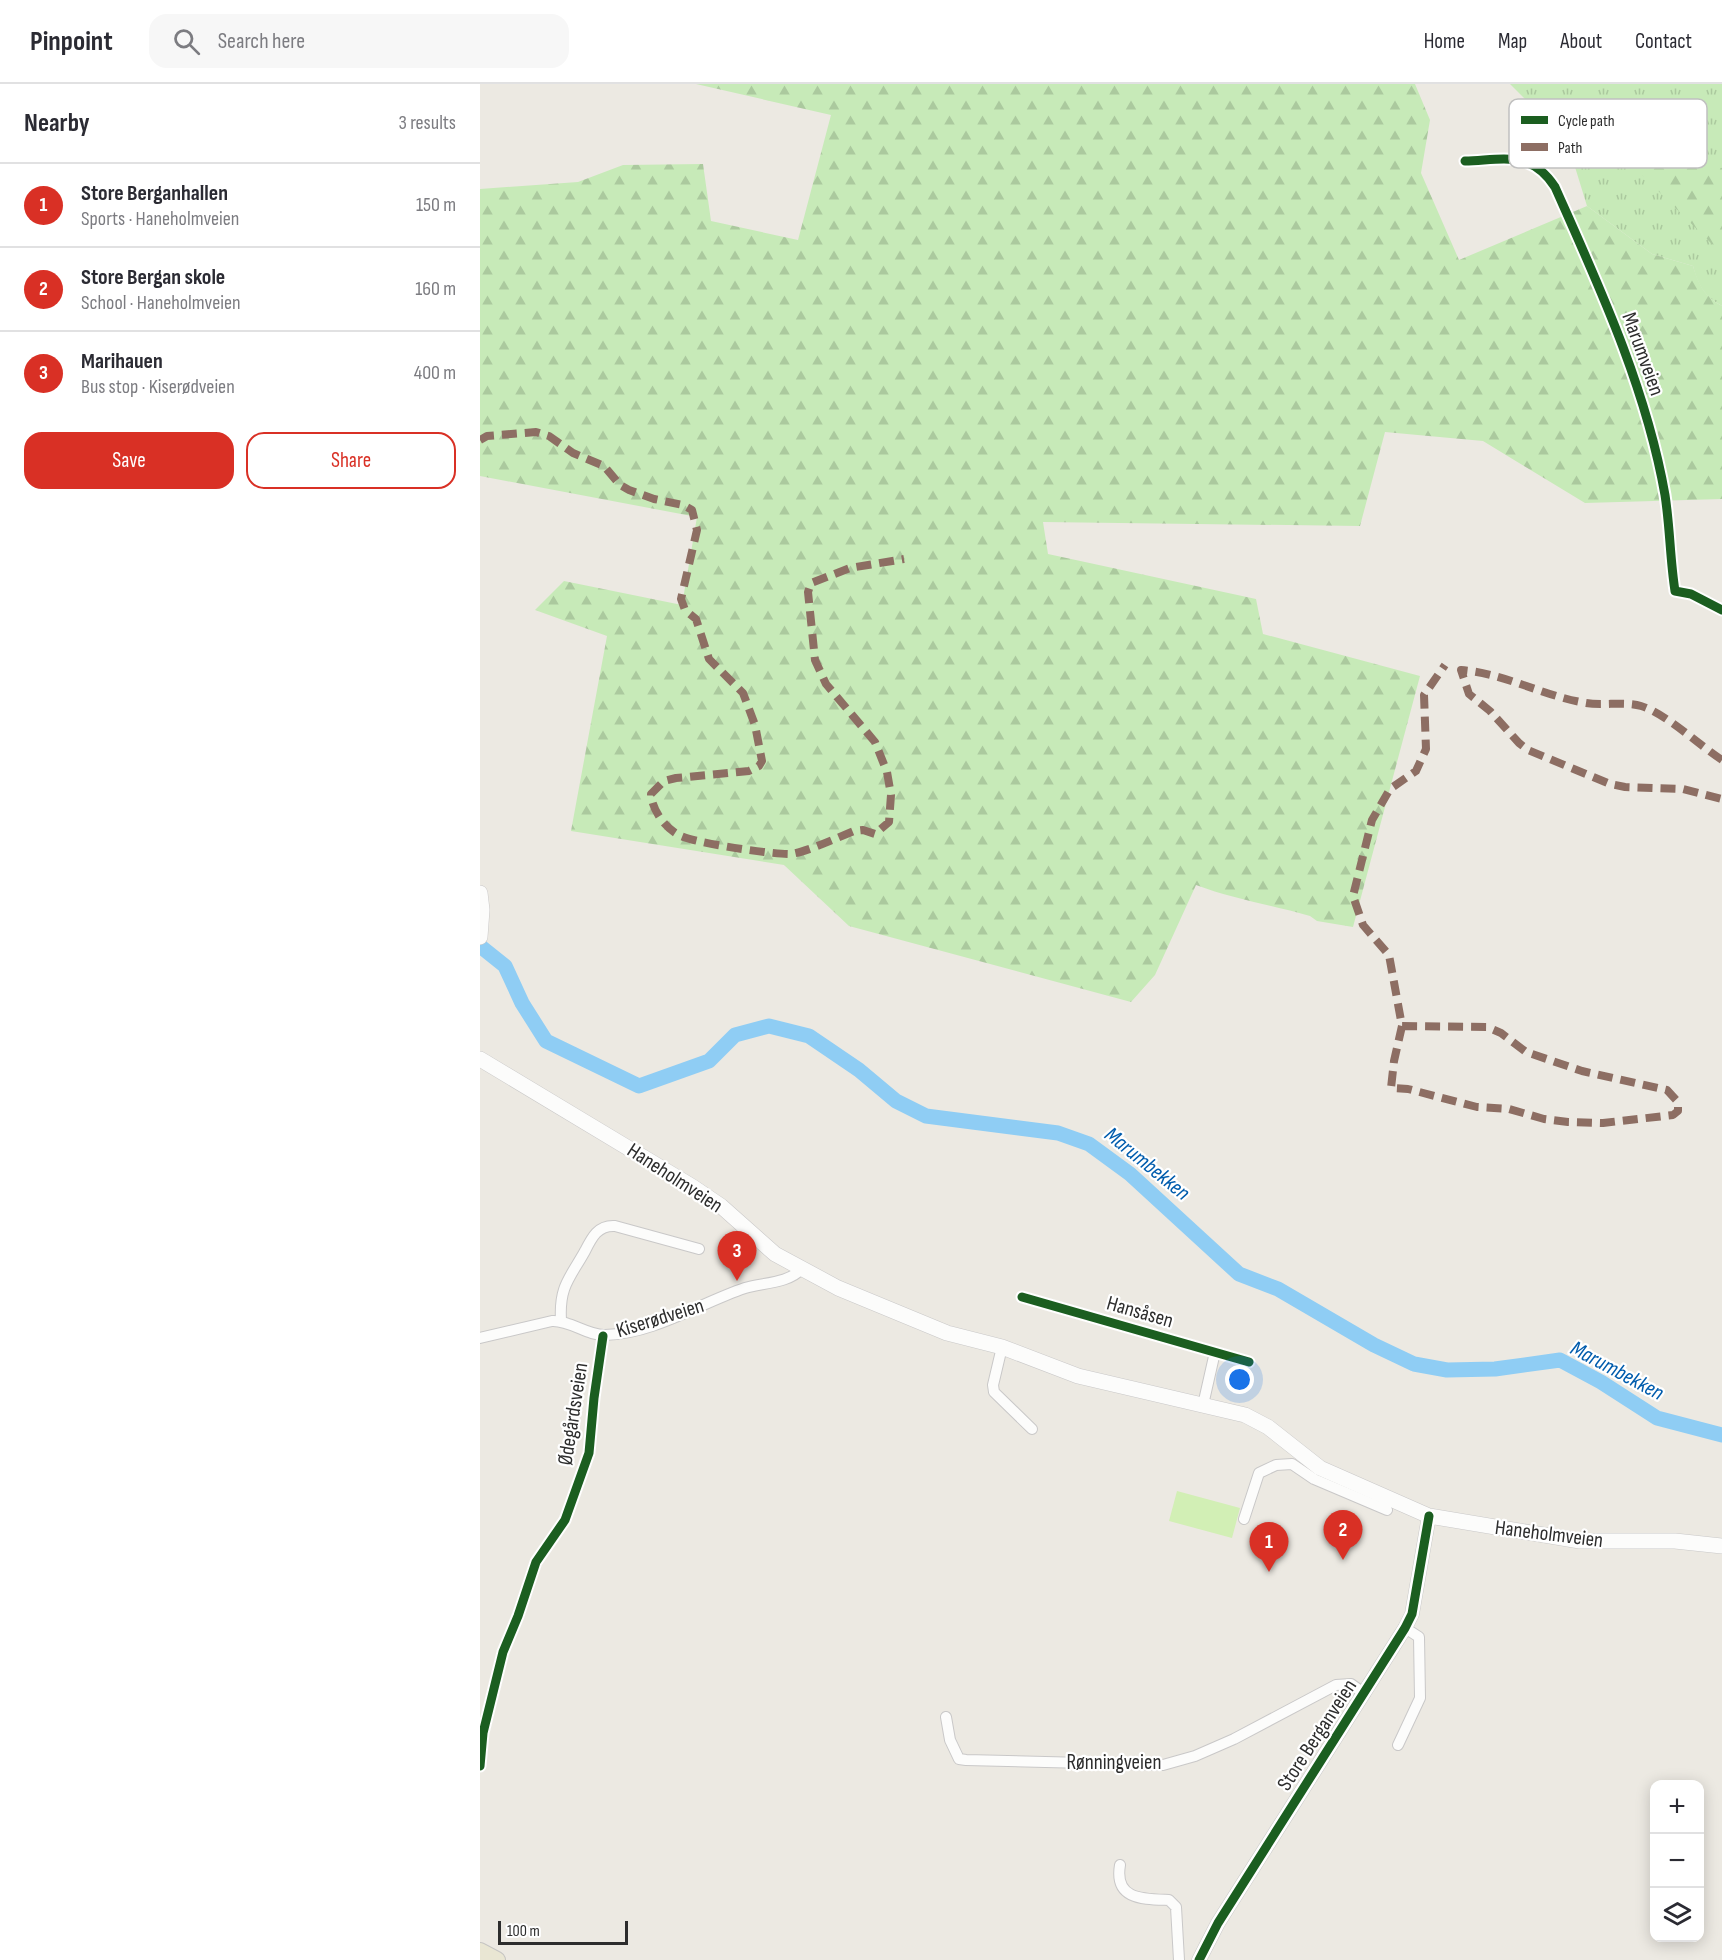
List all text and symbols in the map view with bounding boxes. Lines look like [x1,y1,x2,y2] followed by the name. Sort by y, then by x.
[149,14,569,68] search box
[30,25,113,58] text: Pinpoint
[170,25,203,58] icon: search
[218,28,305,55] text: Search here
[1424,29,1465,54] text: Home
[1498,29,1527,54] text: Map
[1560,29,1602,54] text: About
[1635,29,1692,54] text: Contact
[1509,99,1707,168] legend
[24,108,90,139] text: Nearby
[399,111,456,135] text: 3 results
[1558,112,1615,131] text: Cycle path
[1558,139,1582,158] text: Path
[81,180,228,207] text: Store Berganhallen
[40,193,47,217] text: 1
[416,193,456,217] text: 150 m
[81,207,239,231] text: Sports · Haneholmveien
[81,264,225,291] text: Store Bergan skole
[39,277,48,301] text: 2
[415,277,456,301] text: 160 m
[81,291,241,315] text: School · Haneholmveien
[1616,309,1670,399] street label: Marumveien
[81,348,163,375] text: Marihauen
[39,361,48,385] text: 3
[414,361,456,385] text: 400 m
[81,375,235,399] text: Bus stop · Kiserødveien
[24,432,234,489] button: Save
[246,432,456,489] button: Share
[1099,1121,1195,1207] water label: Marumbekken
[623,1138,727,1218] street label: Haneholmveien
[718,1232,756,1281] pin: 3
[1104,1291,1176,1333] street label: Hansåsen
[613,1293,707,1343] street label: Kiserødveien
[1566,1335,1668,1407] water label: Marumbekken
[553,1361,593,1467] street label: Ødegårdsveien
[1225,1365,1254,1394] your location
[1324,1510,1362,1560] pin: 2
[1493,1515,1605,1553] street label: Haneholmveien
[1250,1522,1288,1572] pin: 1
[1272,1675,1362,1795] street label: Store Berganveien
[1067,1750,1161,1775] street label: Rønningveien
[1650,1780,1704,1942] map controls
[1650,1780,1704,1834] button: +
[1650,1834,1704,1888] button: −
[1650,1888,1704,1942] button: layers
[498,1918,628,1946] scale bar
[507,1922,540,1941] text: 100 m

